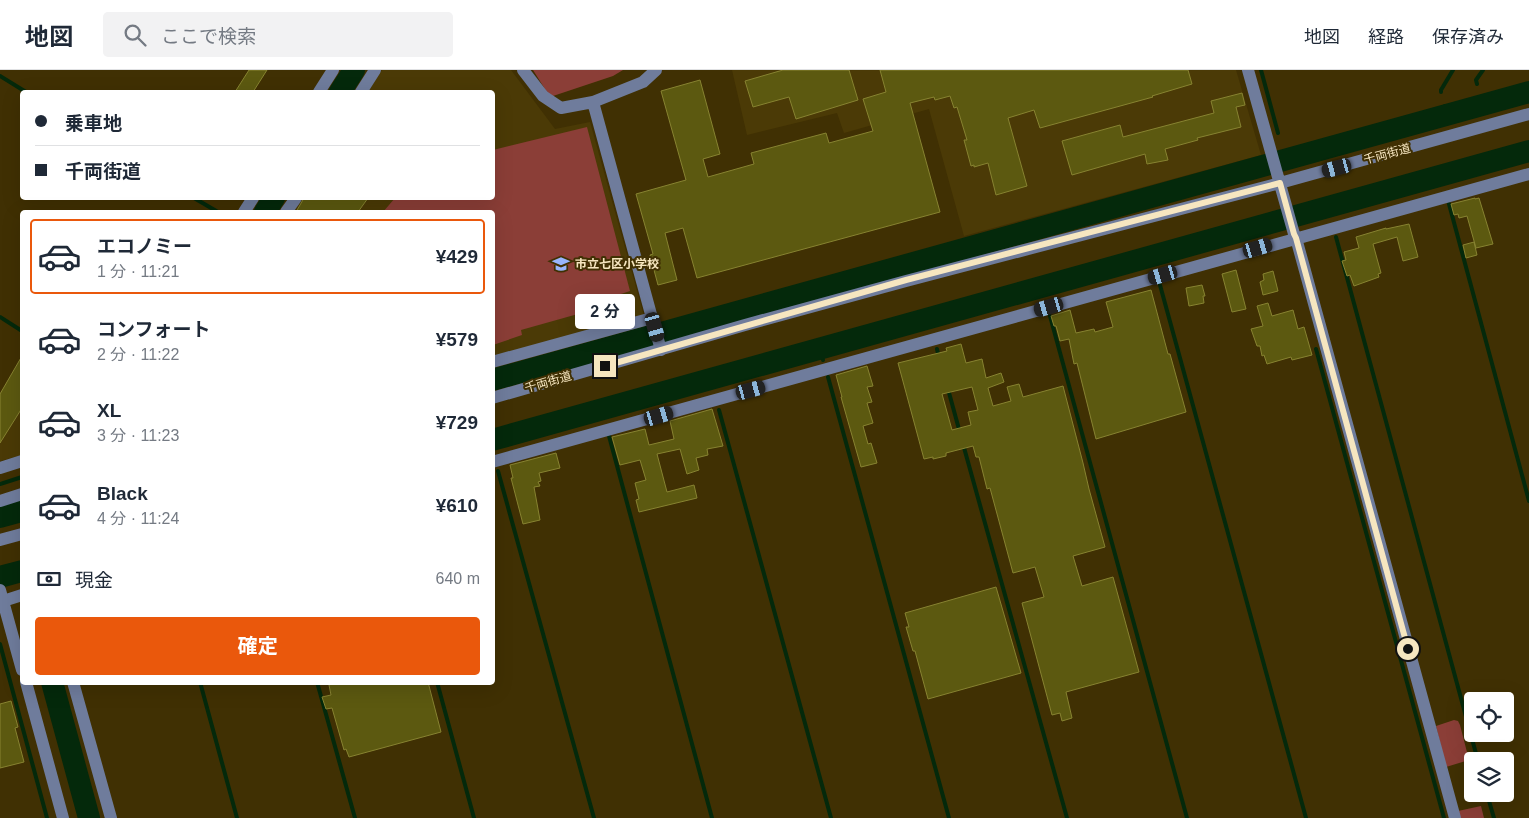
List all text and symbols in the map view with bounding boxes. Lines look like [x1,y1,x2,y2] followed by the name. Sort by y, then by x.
[103,12,453,57] search box
[121,21,149,49] icon: search
[25,23,73,50] text: 地図
[161,26,256,47] text: ここで検索
[1304,27,1340,47] text: 地図
[1368,27,1404,47] text: 経路
[1432,27,1504,47] text: 保存済み
[65,113,122,134] text: 乗車地
[1362,141,1412,167] street label: 千両街道
[1320,157,1353,179] car
[65,161,141,182] text: 千両街道
[37,234,82,279] icon: car
[97,236,192,257] text: エコノミー
[1241,237,1274,259] car
[436,246,478,267] text: ¥429
[551,254,571,274] school or university icon: 市立七区小学校
[575,257,659,271] place label: 市立七区小学校
[97,263,179,280] text: 1 分 · 11:21
[1146,264,1179,286] car
[575,294,635,328] callout: 2 分
[1032,296,1065,318] car
[590,303,620,320] text: 2 分
[643,311,666,343] car
[37,317,82,362] icon: car
[97,319,210,340] text: コンフォート
[436,329,478,350] text: ¥579
[97,346,179,363] text: 2 分 · 11:22
[594,355,616,377] route end
[523,369,573,395] street label: 千両街道
[734,379,767,401] car
[37,400,82,445] icon: car
[97,400,121,421] text: XL
[642,405,675,427] car
[436,412,478,433] text: ¥729
[97,427,179,444] text: 3 分 · 11:23
[37,483,82,528] icon: car
[97,483,148,504] text: Black
[436,495,478,516] text: ¥610
[97,510,179,527] text: 4 分 · 11:24
[35,565,63,593] icon: cash
[75,570,113,591] text: 現金
[436,570,480,587] text: 640 m
[35,617,480,675] button: 確定
[1397,638,1419,660] route start
[1464,692,1514,802] map controls
[1464,692,1514,742] button: locate
[1464,752,1514,802] button: layers

